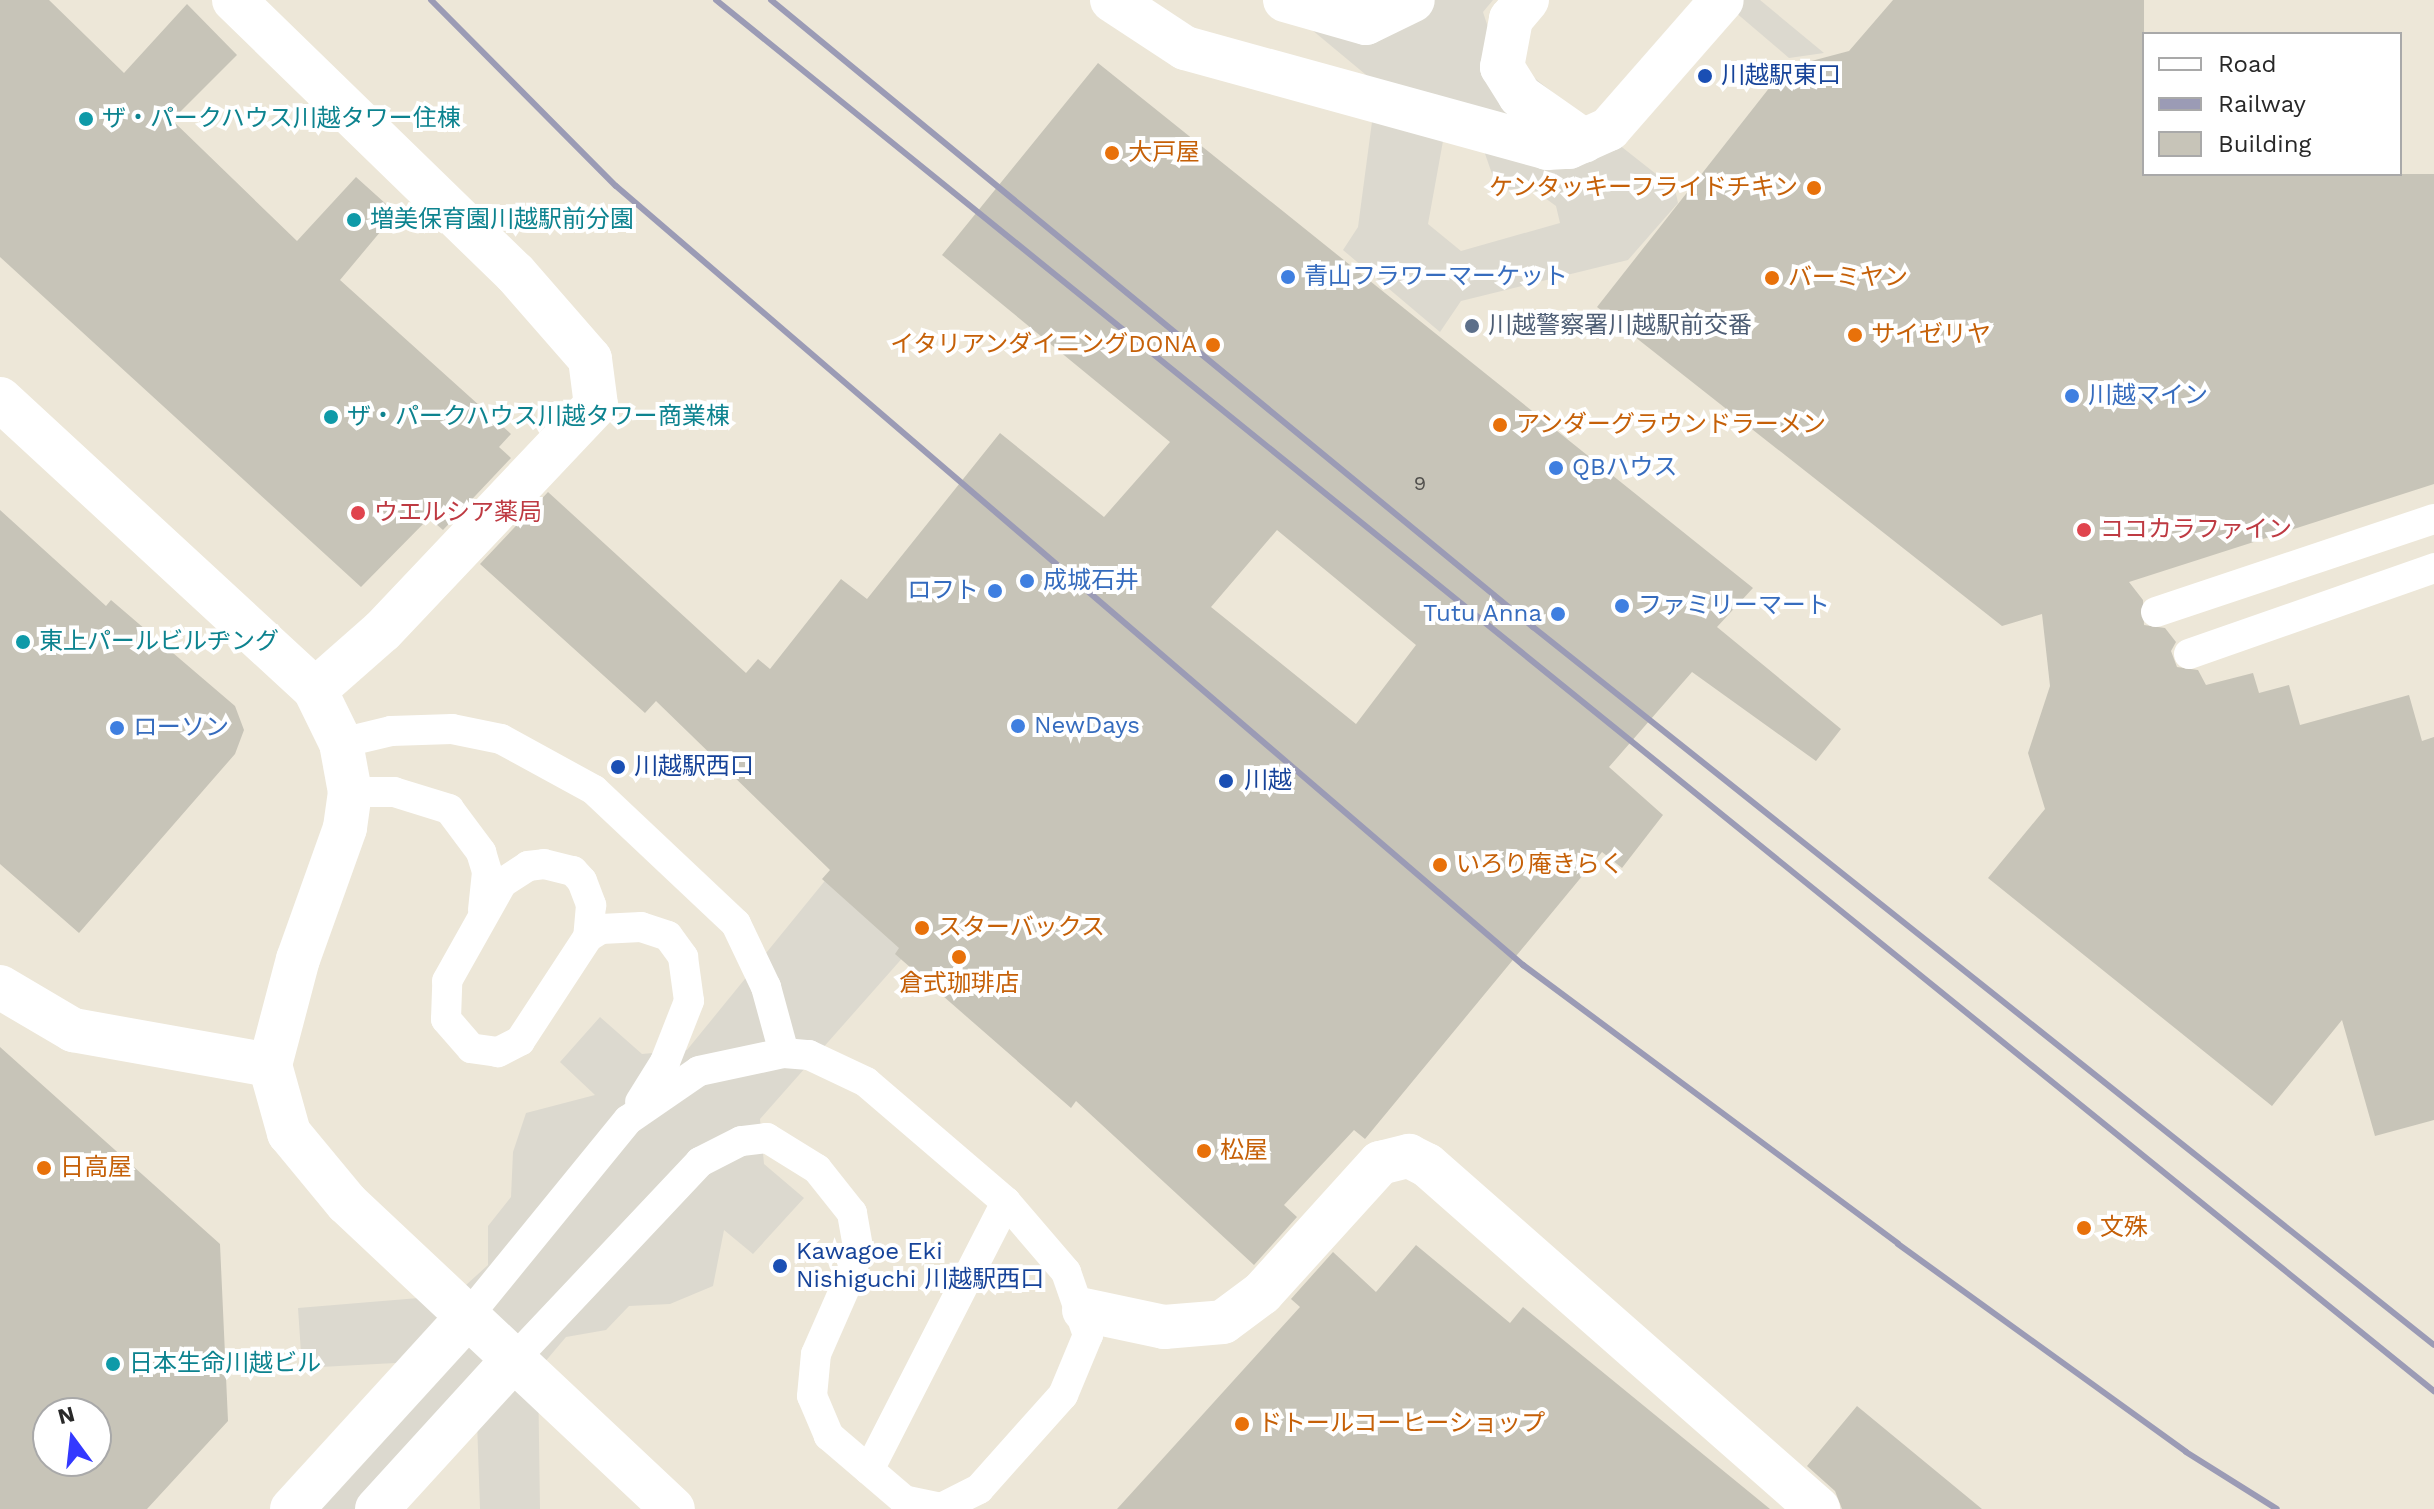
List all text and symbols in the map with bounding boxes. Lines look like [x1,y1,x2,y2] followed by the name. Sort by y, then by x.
[2142,32,2402,176] legend
[2218,50,2277,78] text: Road
[1721,62,1841,90] place label: 川越駅東口
[1696,67,1714,85] marker: 川越駅東口
[2218,90,2306,118] text: Railway
[102,105,462,133] place label: ザ・パークハウス川越タワー住棟
[77,110,95,128] marker: ザ・パークハウス川越タワー住棟
[2218,130,2311,158] text: Building
[1128,139,1200,167] place label: 大戸屋
[1103,144,1121,162] marker: 大戸屋
[1486,174,1798,202] place label: ケンタッキーフライドチキン
[1805,179,1823,197] marker: ケンタッキーフライドチキン
[370,206,634,234] place label: 増美保育園川越駅前分園
[345,211,363,229] marker: 増美保育園川越駅前分園
[1304,263,1568,291] place label: 青山フラワーマーケット
[1788,264,1908,292] place label: バーミヤン
[1279,268,1297,286] marker: 青山フラワーマーケット
[1763,269,1781,287] marker: バーミヤン
[1488,312,1752,340] place label: 川越警察署川越駅前交番
[1463,317,1481,335] marker: 川越警察署川越駅前交番
[1871,321,1991,349] place label: サイゼリヤ
[1846,326,1864,344] marker: サイゼリヤ
[888,331,1197,359] place label: イタリアンダイニングDONA
[1204,336,1222,354] marker: イタリアンダイニングDONA
[2088,382,2208,410] place label: 川越マイン
[2063,387,2081,405] marker: 川越マイン
[347,403,731,431] place label: ザ・パークハウス川越タワー商業棟
[322,408,340,426] marker: ザ・パークハウス川越タワー商業棟
[1516,411,1828,439] place label: アンダーグラウンドラーメン
[1491,416,1509,434] marker: アンダーグラウンドラーメン
[1572,454,1678,482] place label: QBハウス
[1547,459,1565,477] marker: QBハウス
[1414,471,1426,495] house number: 9
[374,499,542,527] place label: ウエルシア薬局
[349,504,367,522] marker: ウエルシア薬局
[2100,516,2292,544] place label: ココカラファイン
[2075,521,2093,539] marker: ココカラファイン
[1043,567,1139,595] place label: 成城石井
[1018,572,1036,590] marker: 成城石井
[907,577,979,605] place label: ロフト
[986,582,1004,600] marker: ロフト
[1638,592,1830,620] place label: ファミリーマート
[1613,597,1631,615] marker: ファミリーマート
[1422,600,1542,628] place label: Tutu Anna
[1549,605,1567,623] marker: Tutu Anna
[39,628,279,656] place label: 東上パールビルヂング
[14,633,32,651] marker: 東上パールビルヂング
[1034,712,1140,740] place label: NewDays
[133,714,229,742] place label: ローソン
[1009,717,1027,735] marker: NewDays
[108,719,126,737] marker: ローソン
[634,753,754,781] place label: 川越駅西口
[609,758,627,776] marker: 川越駅西口
[1244,767,1292,795] place label: 川越
[1215,770,1237,792] marker: 川越
[1456,851,1624,879] place label: いろり庵きらく
[1431,856,1449,874] marker: いろり庵きらく
[938,914,1106,942] place label: スターバックス
[913,919,931,937] marker: スターバックス
[950,948,968,966] marker: 倉式珈琲店
[899,970,1019,998] place label: 倉式珈琲店
[1220,1137,1268,1165] place label: 松屋
[1195,1142,1213,1160] marker: 松屋
[60,1154,132,1182] place label: 日高屋
[35,1159,53,1177] marker: 日高屋
[2100,1214,2148,1242] place label: 文殊
[2075,1219,2093,1237] marker: 文殊
[796,1238,1044,1294] place label: Kawagoe Eki Nishiguchi 川越駅西口
[771,1257,789,1275] marker: Kawagoe Eki Nishiguchi 川越駅西口
[129,1350,321,1378] place label: 日本生命川越ビル
[104,1355,122,1373] marker: 日本生命川越ビル
[32,1397,112,1477] north arrow
[55,1401,77,1429] text: N
[1258,1410,1546,1438] place label: ドトールコーヒーショップ
[1233,1415,1251,1433] marker: ドトールコーヒーショップ

